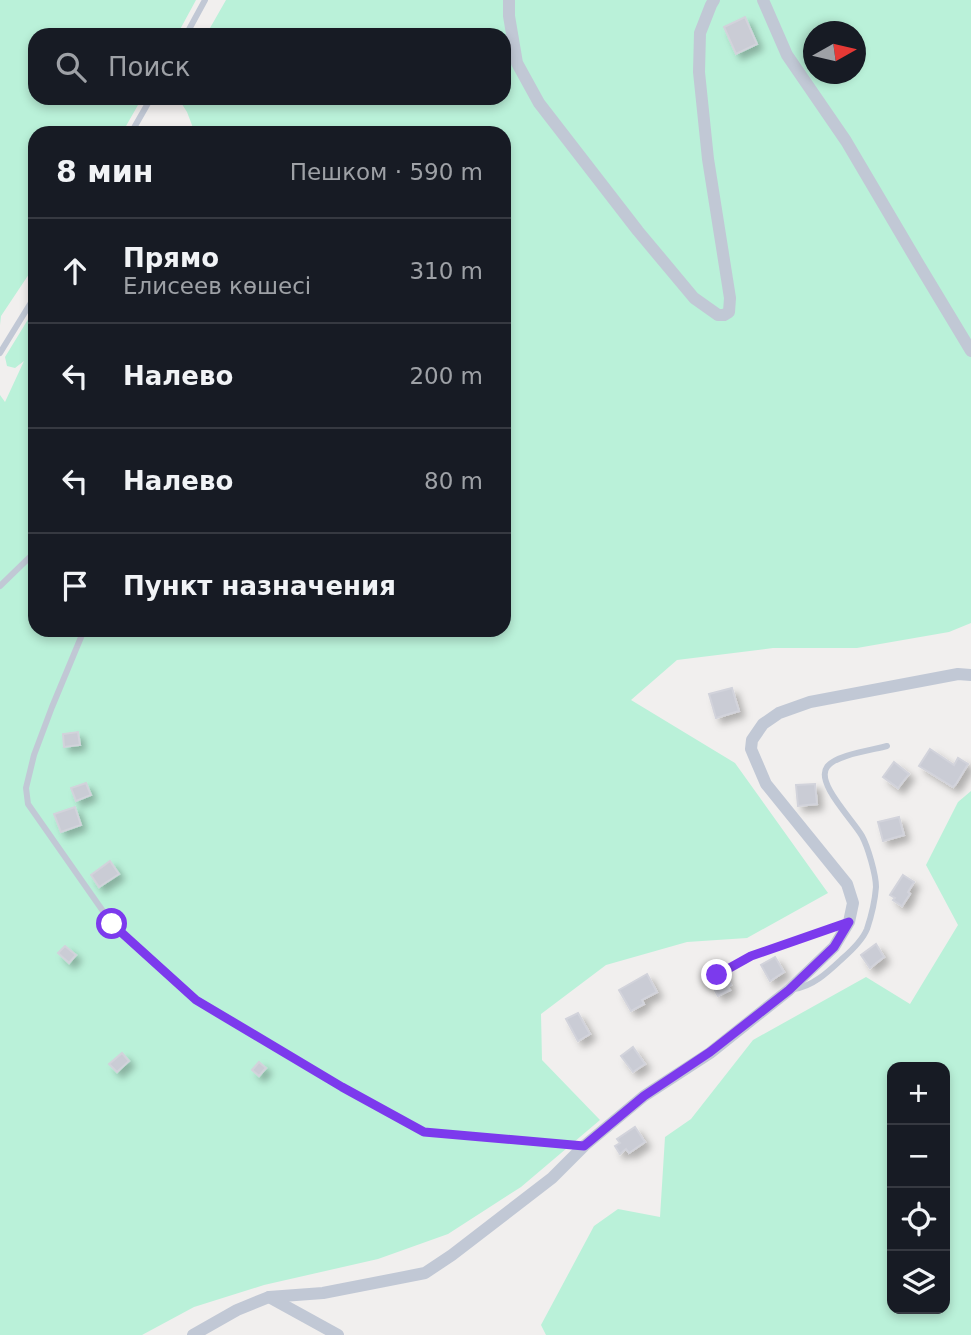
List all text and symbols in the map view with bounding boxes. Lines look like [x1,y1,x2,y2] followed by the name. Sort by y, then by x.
[803,21,866,84] north arrow
[28,28,511,105] search box
[52,48,90,86] icon: search
[108,52,190,82] text: Поиск
[56,154,154,189] text: 8 мин
[290,159,483,185] text: Пешком · 590 m
[123,243,219,273] text: Прямо
[56,252,94,290] icon: ahead
[409,258,483,284] text: 310 m
[123,273,311,299] text: Елисеев көшесі
[56,357,94,395] icon: left
[123,361,233,391] text: Налево
[409,363,483,389] text: 200 m
[56,462,94,500] icon: left
[123,466,233,496] text: Налево
[424,468,483,494] text: 80 m
[56,567,94,605] icon: arrive
[123,571,396,601] text: Пункт назначения
[96,908,127,939] route start
[701,959,732,990] route end
[887,1062,950,1314] map controls
[887,1062,950,1125] button: +
[887,1125,950,1188] button: −
[887,1188,950,1251] button: locate
[887,1251,950,1314] button: layers

